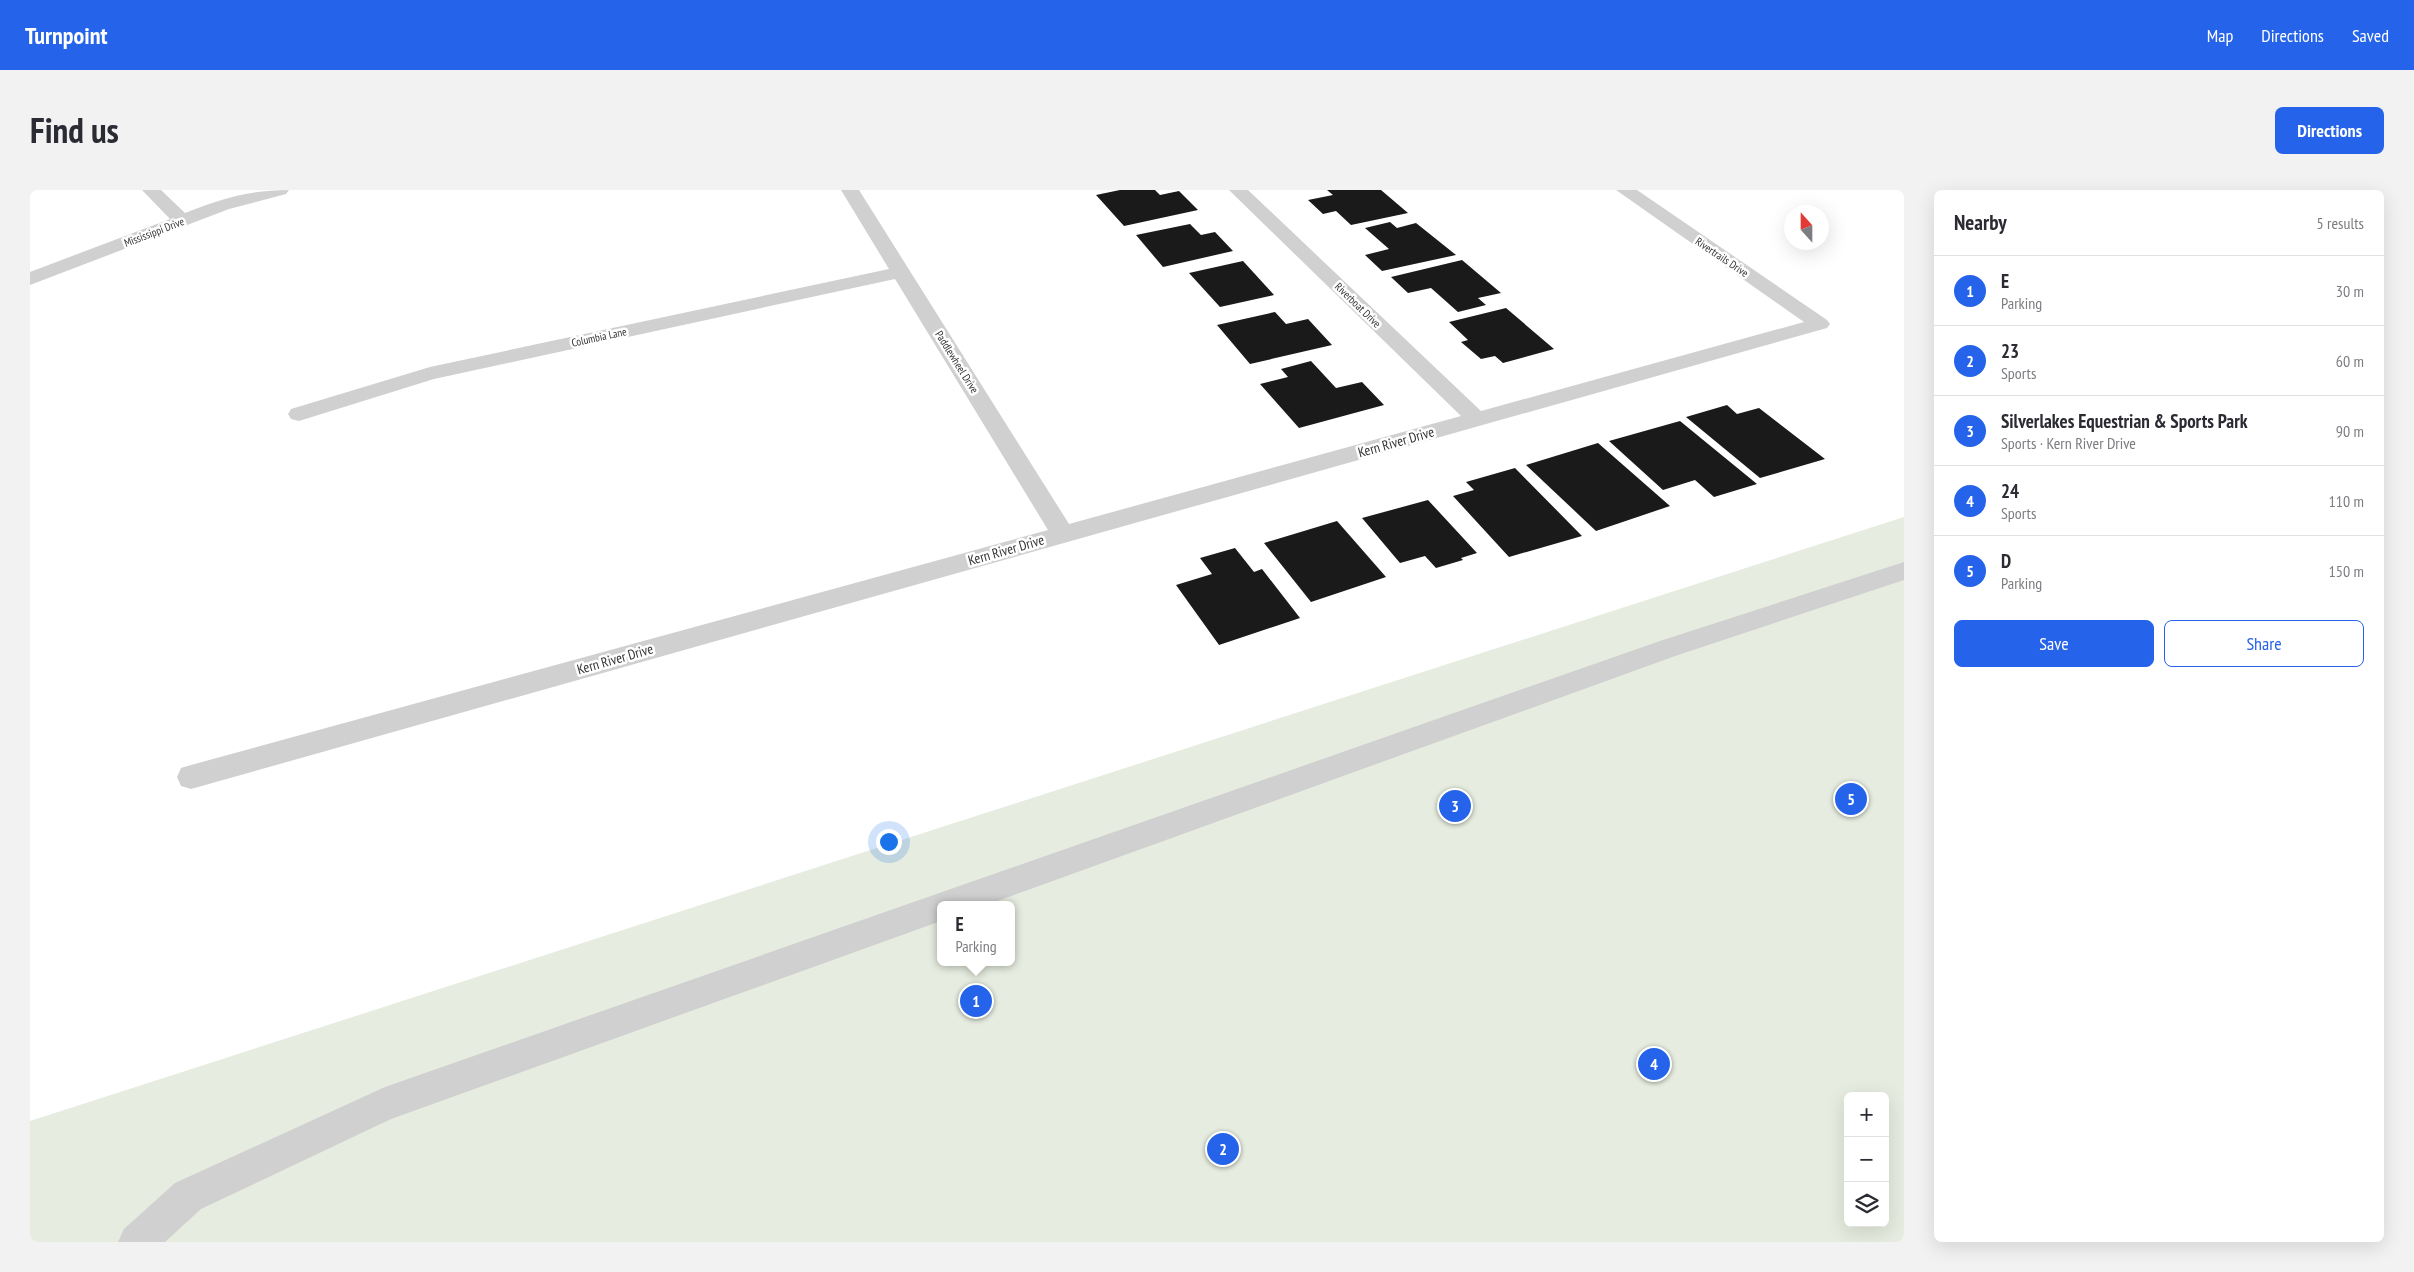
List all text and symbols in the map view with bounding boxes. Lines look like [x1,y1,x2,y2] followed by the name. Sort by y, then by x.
[25,20,107,51] text: Turnpoint
[2207,24,2233,47] text: Map
[2261,24,2324,47] text: Directions
[2352,24,2389,47] text: Saved
[30,107,119,153] text: Find us
[2275,107,2384,154] button: Directions
[1784,205,1829,250] north arrow
[1954,209,2007,236] text: Nearby
[2317,213,2364,233] text: 5 results
[122,214,186,250] street label: Mississippi Drive
[1693,234,1752,280] street label: Rivertrails Drive
[2001,269,2009,293] text: E
[1332,280,1384,331] street label: Riverboat Drive
[1966,281,1974,301] text: 1
[2336,281,2364,301] text: 30 m
[2001,293,2042,313] text: Parking
[570,324,628,350] street label: Columbia Lane
[932,328,982,396] street label: Paddlewheel Drive
[2001,339,2019,363] text: 23
[1966,351,1974,371] text: 2
[2336,351,2364,371] text: 60 m
[2001,363,2036,383] text: Sports
[2001,409,2248,433] text: Silverlakes Equestrian & Sports Park
[1966,421,1974,441] text: 3
[2336,421,2364,441] text: 90 m
[1356,422,1436,461] street label: Kern River Drive
[2001,433,2136,453] text: Sports · Kern River Drive
[2001,479,2019,503] text: 24
[1966,491,1974,511] text: 4
[2329,491,2364,511] text: 110 m
[2001,503,2036,523] text: Sports
[966,530,1046,569] street label: Kern River Drive
[2001,549,2011,573] text: D
[1966,561,1974,581] text: 5
[2329,561,2364,581] text: 150 m
[2001,573,2042,593] text: Parking
[1954,620,2154,667] button: Save
[2164,620,2364,667] button: Share
[575,639,655,678] street label: Kern River Drive
[1835,780,1867,818] pin: 5
[1439,787,1471,825] pin: 3
[876,829,902,855] your location
[937,901,1015,966] popup
[955,912,964,936] text: E
[955,936,997,956] text: Parking
[960,982,992,1020] pin: 1
[1638,1045,1670,1083] pin: 4
[1844,1092,1889,1227] map controls
[1844,1092,1889,1137] button: +
[1207,1130,1239,1168] pin: 2
[1844,1137,1889,1182] button: −
[1844,1182,1889,1227] button: layers

